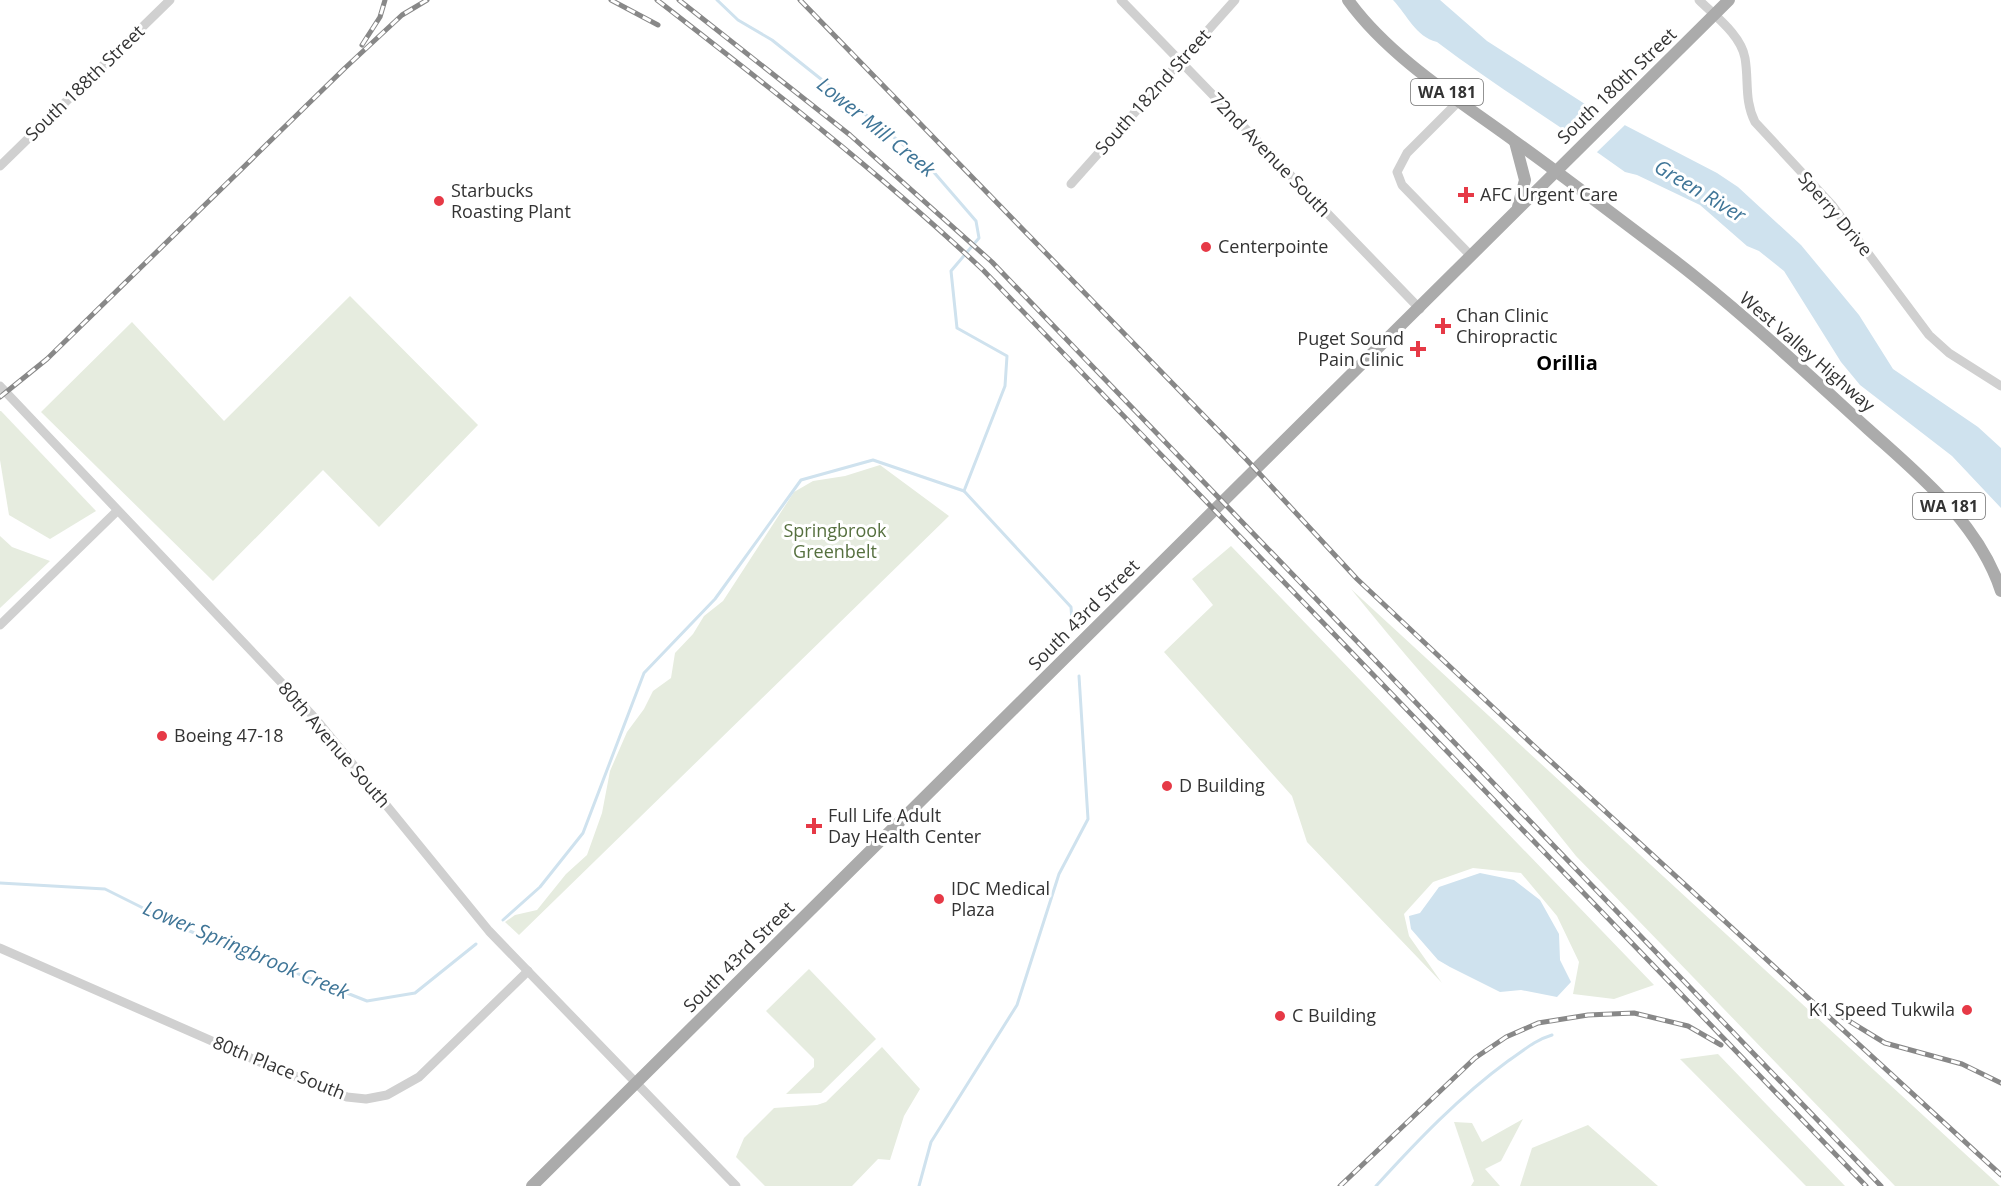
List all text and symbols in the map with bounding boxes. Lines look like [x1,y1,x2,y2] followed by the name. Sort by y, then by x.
[19,19,149,145] street label: South 188th Street
[1551,22,1681,148] street label: South 180th Street
[1089,23,1215,159] street label: South 182nd Street
[812,71,942,183] water label: Lower Mill Creek
[1411,79,1483,105] road number: WA 181
[1205,87,1336,222] street label: 72nd Avenue South
[1650,153,1752,229] water label: Green River
[1793,166,1878,261] street label: Sperry Drive
[451,178,571,223] place label: Starbucks Roasting Plant
[1480,182,1618,206] place label: AFC Urgent Care
[1457,186,1475,204] marker: AFC Urgent Care
[432,194,446,208] marker: Starbucks Roasting Plant
[1218,234,1328,258] place label: Centerpointe
[1199,240,1213,254] marker: Centerpointe
[1735,286,1881,417] street label: West Valley Highway
[1456,303,1558,348] place label: Chan Clinic Chiropractic
[1434,317,1452,335] marker: Chan Clinic Chiropractic
[1297,326,1404,371] place label: Puget Sound Pain Clinic
[1409,340,1427,358] marker: Puget Sound Pain Clinic
[1536,349,1598,376] district label: Orillia
[1913,493,1985,519] road number: WA 181
[783,518,887,563] park label: Springbrook Greenbelt
[1023,554,1144,675] street label: South 43rd Street
[273,676,396,812] street label: 80th Avenue South
[174,723,284,747] place label: Boeing 47-18
[155,729,169,743] marker: Boeing 47-18
[1179,773,1265,797] place label: D Building
[1160,779,1174,793] marker: D Building
[828,803,982,848] place label: Full Life Adult Day Health Center
[805,817,823,835] marker: Full Life Adult Day Health Center
[951,876,1050,921] place label: IDC Medical Plaza
[932,892,946,906] marker: IDC Medical Plaza
[139,894,354,1006] water label: Lower Springbrook Creek
[678,896,799,1017] street label: South 43rd Street
[1809,997,1955,1021] place label: K1 Speed Tukwila
[1292,1003,1376,1027] place label: C Building
[1960,1003,1974,1017] marker: K1 Speed Tukwila
[1273,1009,1287,1023] marker: C Building
[210,1030,349,1105] street label: 80th Place South

